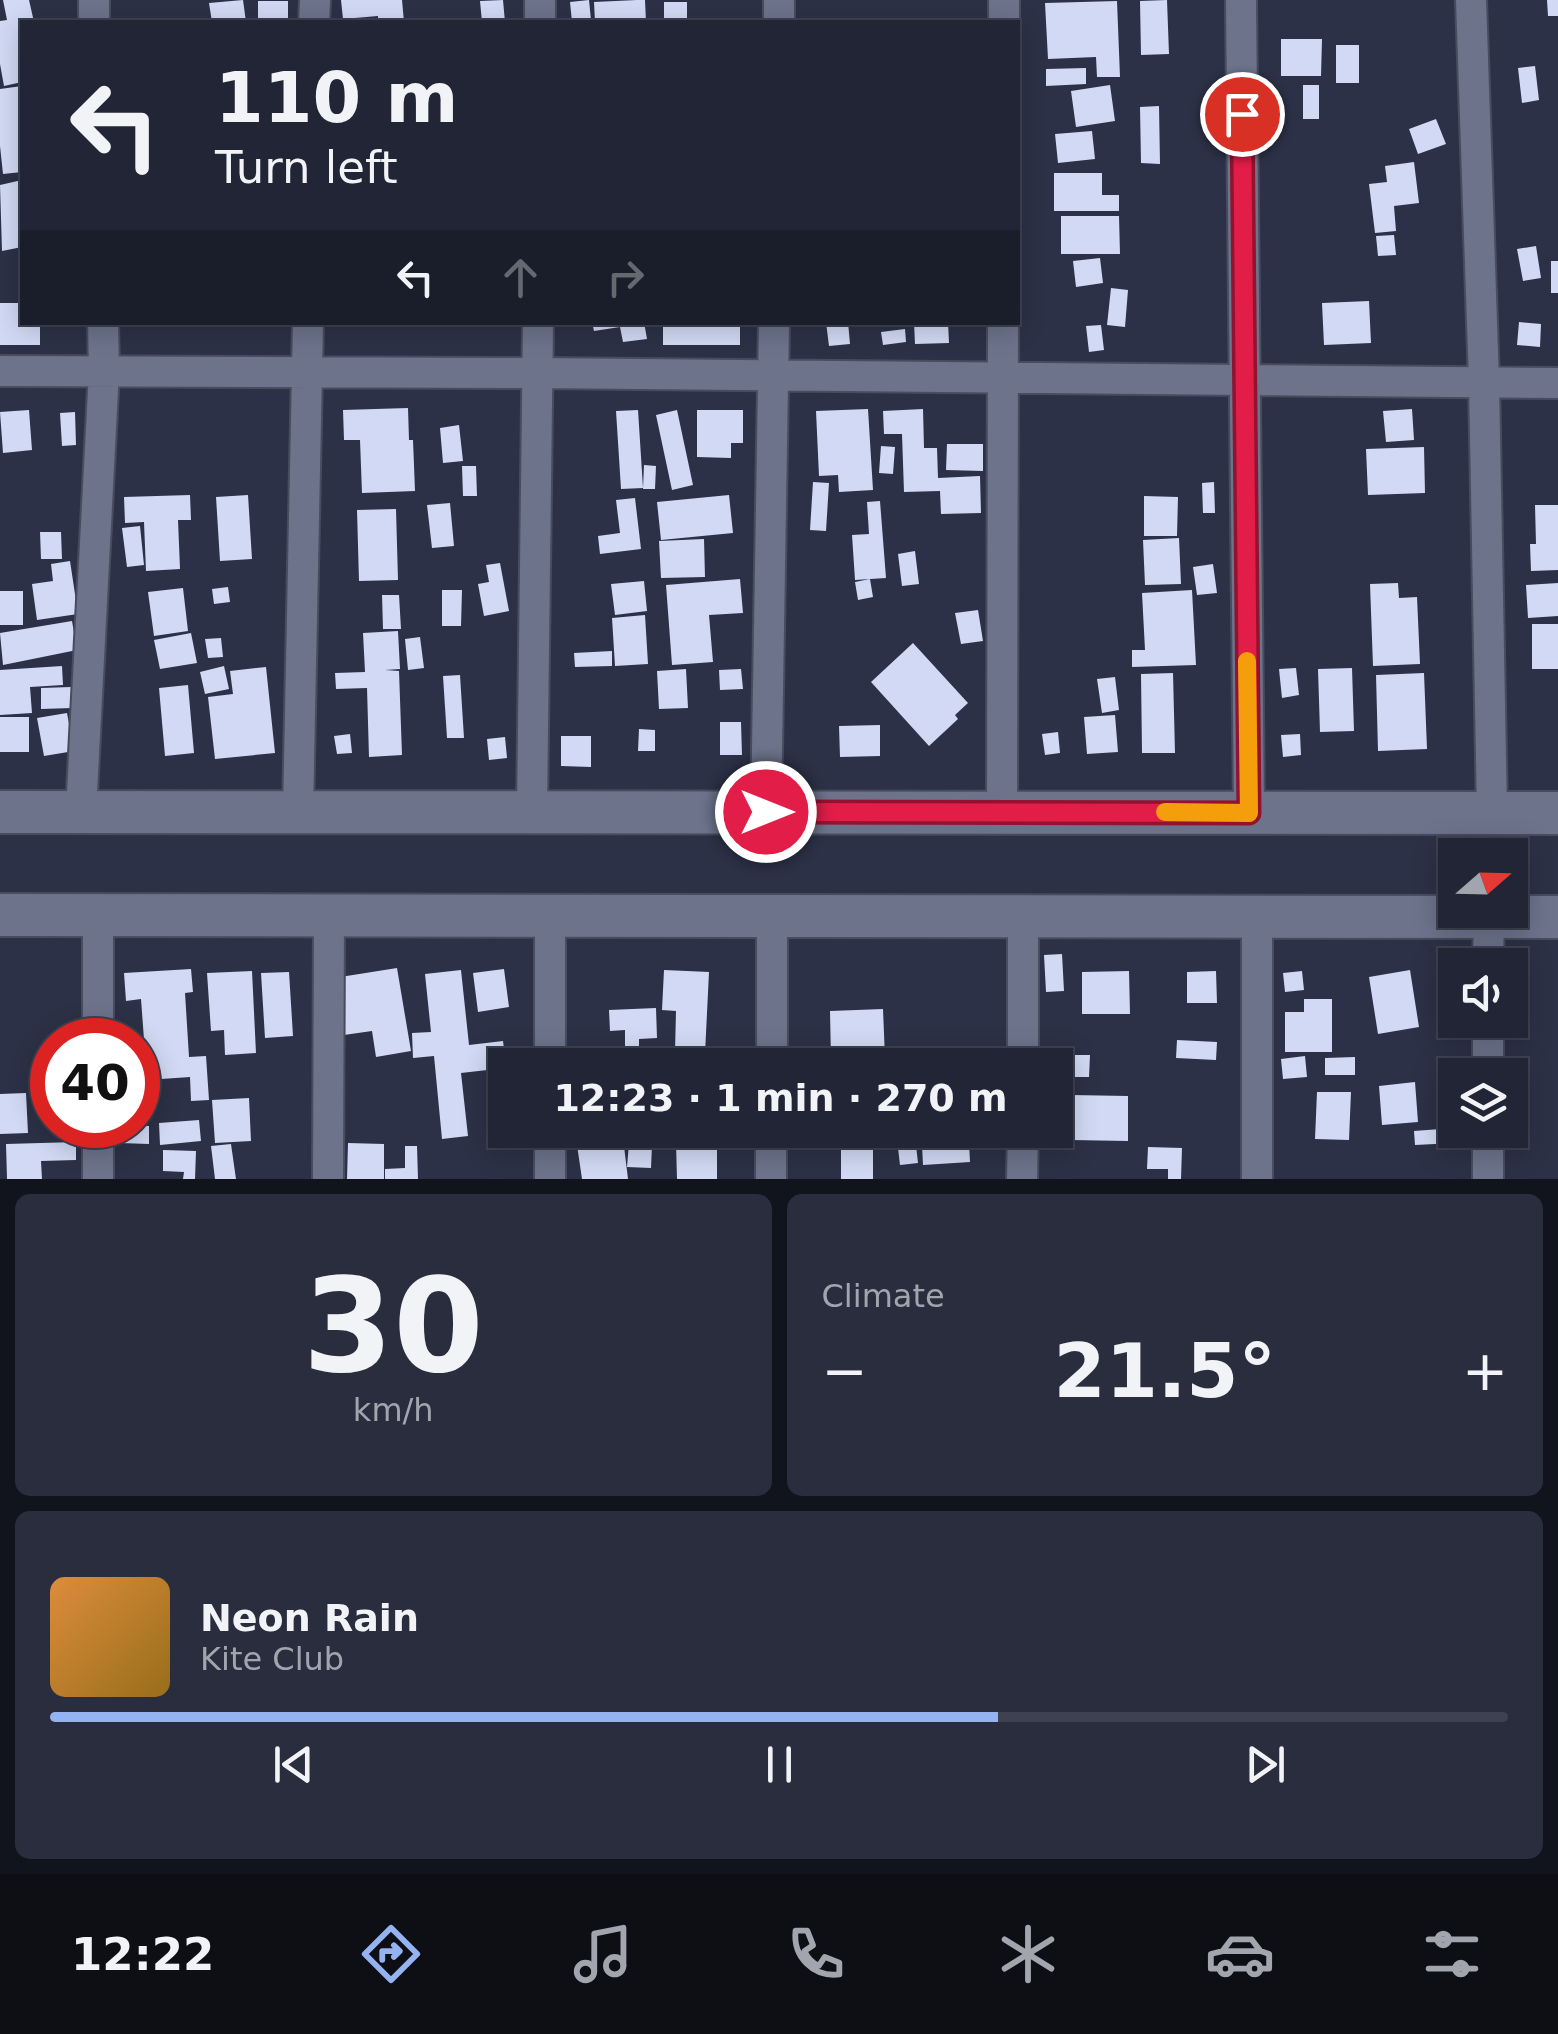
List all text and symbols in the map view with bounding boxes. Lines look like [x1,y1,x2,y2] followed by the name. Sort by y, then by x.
[215,57,458,139] text: 110 m
[50,60,180,190] icon: left
[1200,72,1285,157] pin
[1215,87,1270,142] icon: arrive
[215,141,398,194] text: Turn left
[388,250,443,305] icon: left
[493,250,548,305] icon: ahead
[598,250,653,305] icon: right
[714,760,818,864] position arrow
[1438,838,1528,928] north arrow
[1438,838,1528,1148] map controls
[1438,948,1528,1038] button: sound
[30,1018,160,1148] speed limit sign: 40
[1438,1058,1528,1148] button: layers
[553,1076,1008,1120] text: 12:23 · 1 min · 270 m
[303,1250,484,1402] text: 30
[822,1277,945,1315] text: Climate
[1053,1327,1276,1415] text: 21.5°
[822,1339,868,1403] text: −
[1462,1339,1508,1403] text: +
[353,1391,434,1429] text: km/h
[200,1596,419,1640] text: Neon Rain
[200,1640,344,1678] text: Kite Club
[266,1737,321,1792] icon: previous
[752,1737,807,1792] icon: pause
[1238,1737,1293,1792] icon: next
[356,1919,426,1989] icon: directions
[568,1919,638,1989] icon: music
[781,1919,851,1989] icon: phone
[993,1919,1063,1989] icon: climate
[1205,1919,1275,1989] icon: car
[1417,1919,1487,1989] icon: filters
[71,1928,214,1981] text: 12:22

